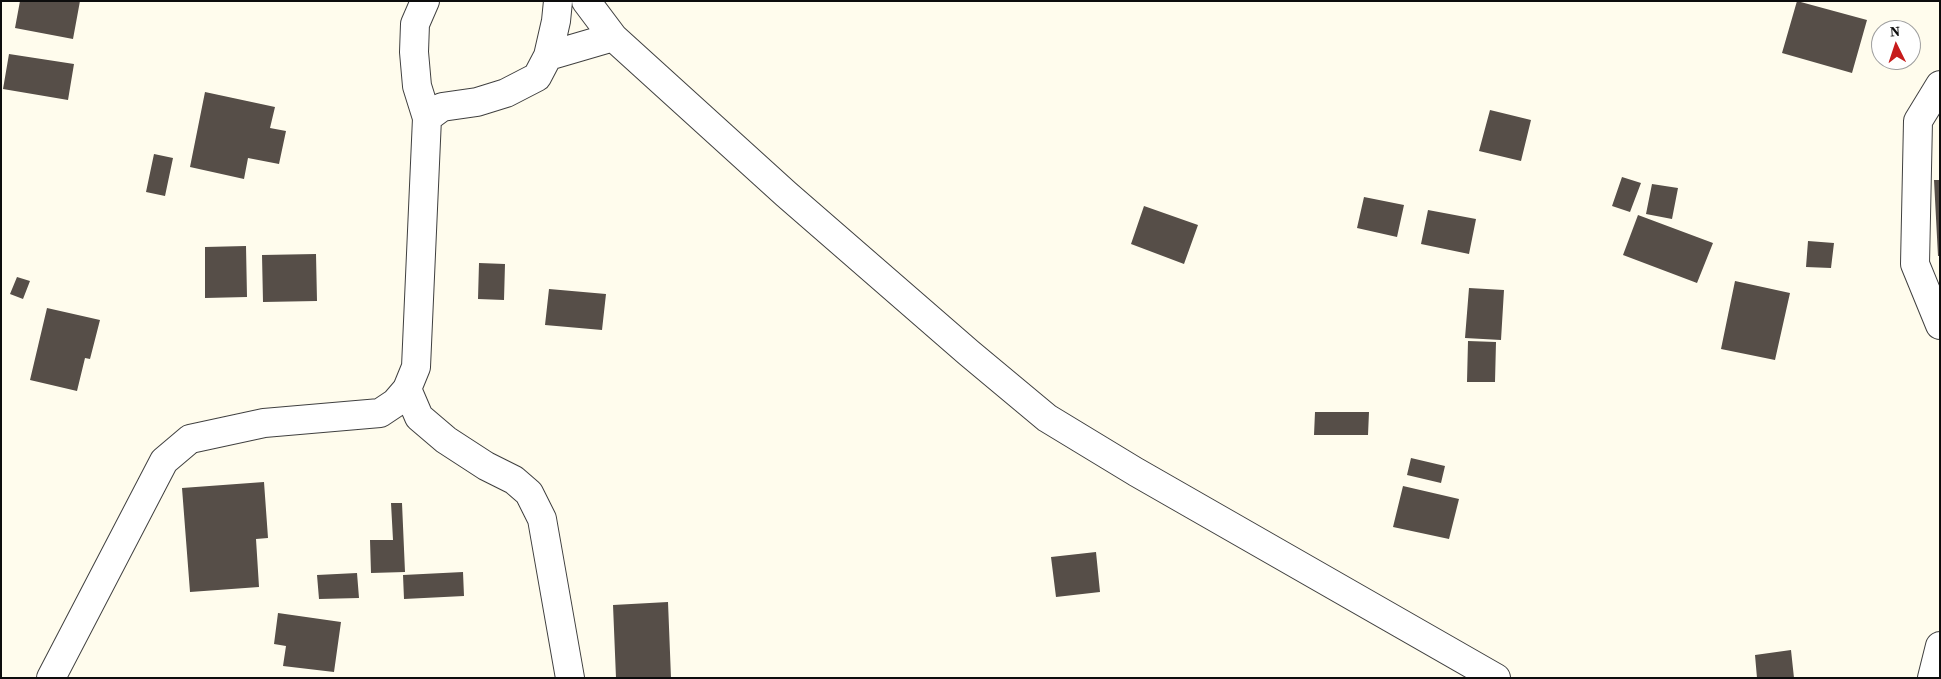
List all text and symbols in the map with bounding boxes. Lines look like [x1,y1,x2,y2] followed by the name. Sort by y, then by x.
[1871,20,1921,70] north arrow
[1889,21,1901,41] text: N

